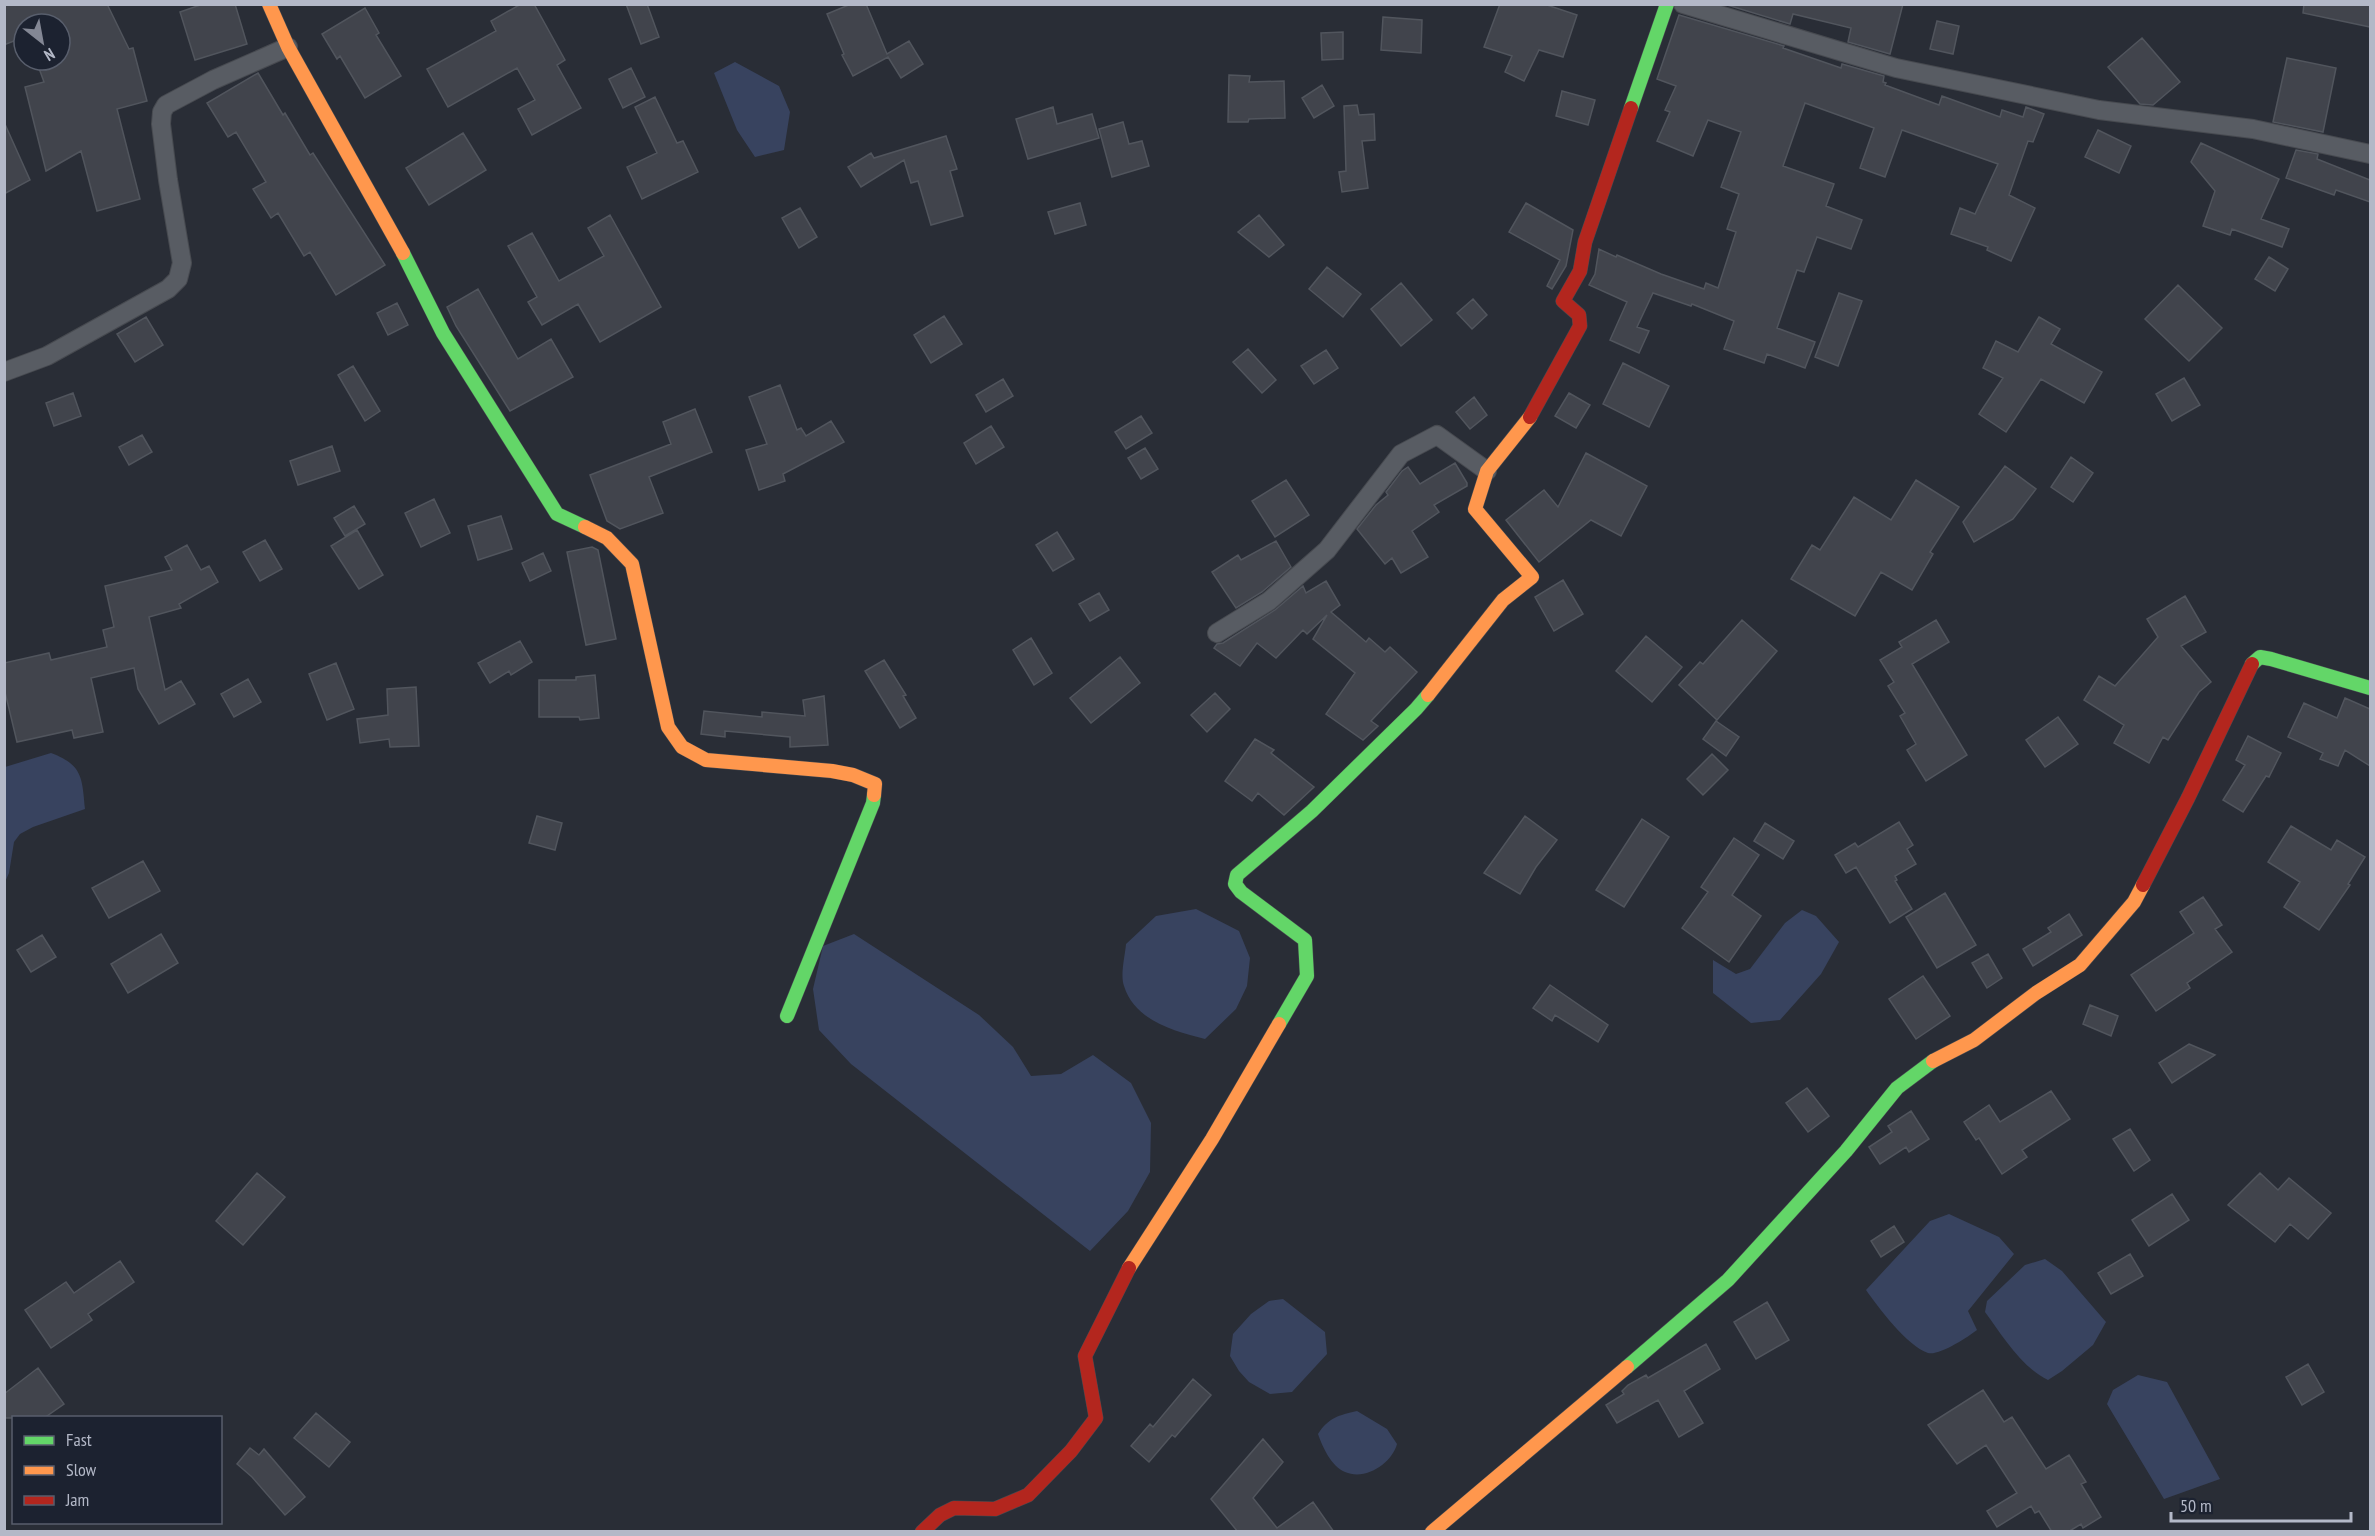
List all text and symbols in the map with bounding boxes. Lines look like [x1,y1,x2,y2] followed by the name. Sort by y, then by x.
[12,12,72,72] north arrow
[41,44,59,66] text: N
[12,1416,222,1524] legend
[66,1428,92,1451] text: Fast
[66,1458,97,1481] text: Slow
[2171,1485,2351,1523] scale bar
[65,1488,89,1511] text: Jam
[2180,1494,2212,1517] text: 50 m

